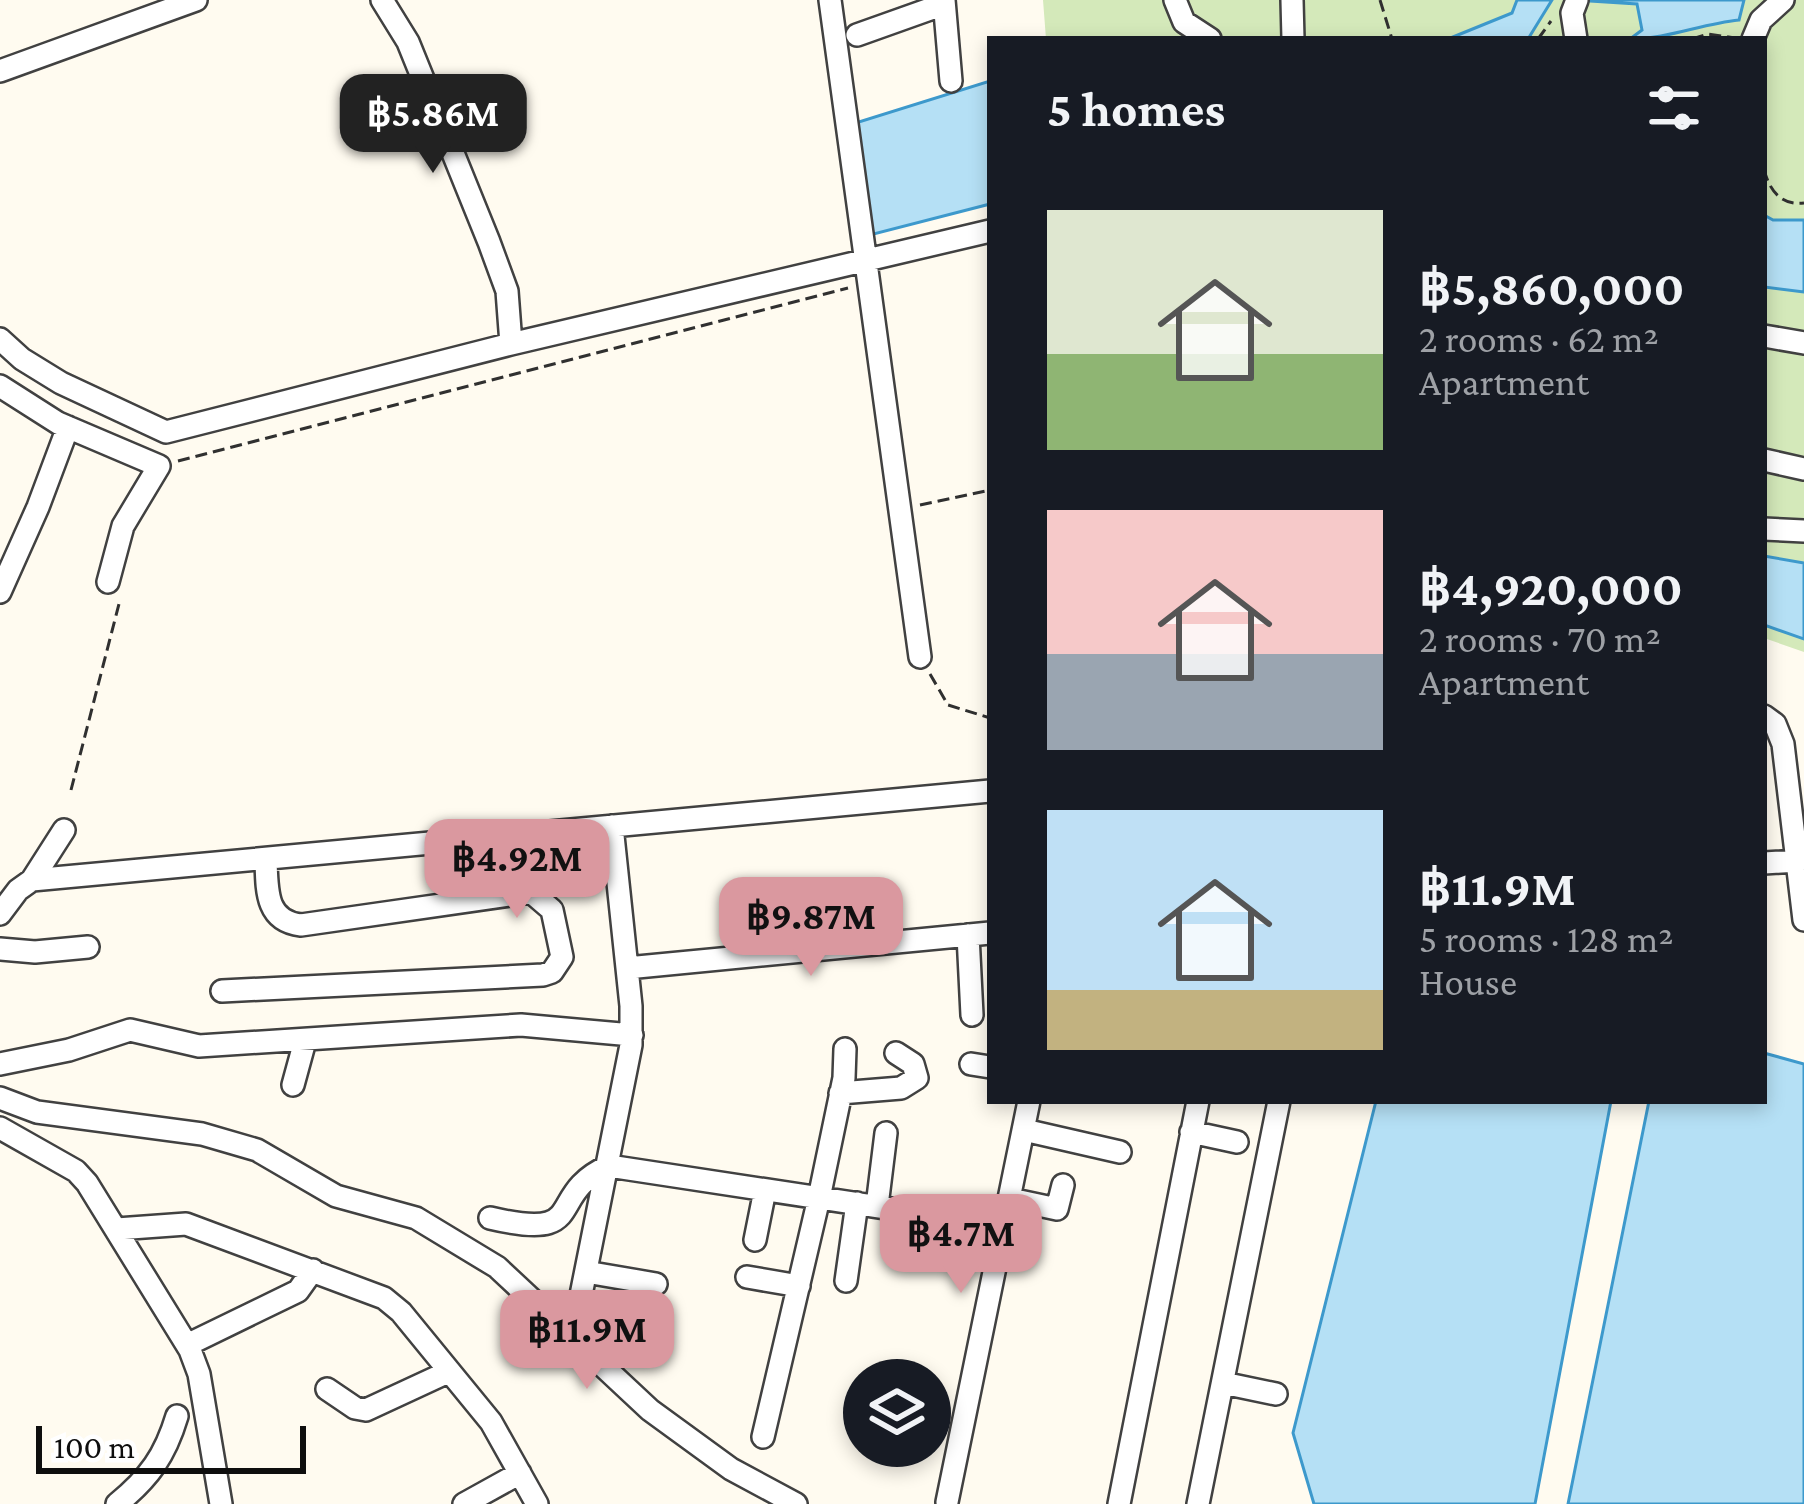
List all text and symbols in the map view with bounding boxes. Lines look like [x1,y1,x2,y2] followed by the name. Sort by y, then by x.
[335,74,531,176] pin: ฿5.86M
[1641,75,1707,141] icon: filters
[1047,80,1225,137] text: 5 homes
[367,91,499,134] text: ฿5.86M
[1143,258,1287,402] icon: home
[1419,259,1684,316] text: ฿5,860,000
[1419,317,1659,360] text: 2 rooms · 62 m²
[1419,360,1589,403] text: Apartment
[1143,558,1287,702] icon: home
[1419,559,1683,616] text: ฿4,920,000
[1419,617,1661,660] text: 2 rooms · 70 m²
[1419,660,1589,703] text: Apartment
[419,819,615,921] pin: ฿4.92M
[451,836,583,879] text: ฿4.92M
[1143,858,1287,1002] icon: home
[1419,859,1576,916] text: ฿11.9M
[713,877,909,979] pin: ฿9.87M
[746,894,876,937] text: ฿9.87M
[1419,917,1674,960] text: 5 rooms · 128 m²
[1419,960,1517,1003] text: House
[877,1194,1045,1296] pin: ฿4.7M
[907,1211,1015,1254] text: ฿4.7M
[489,1290,685,1392] pin: ฿11.9M
[527,1307,647,1350] text: ฿11.9M
[843,1359,951,1467] map controls
[843,1359,951,1467] button: layers
[36,1420,306,1473] scale bar
[54,1428,135,1465] text: 100 m

